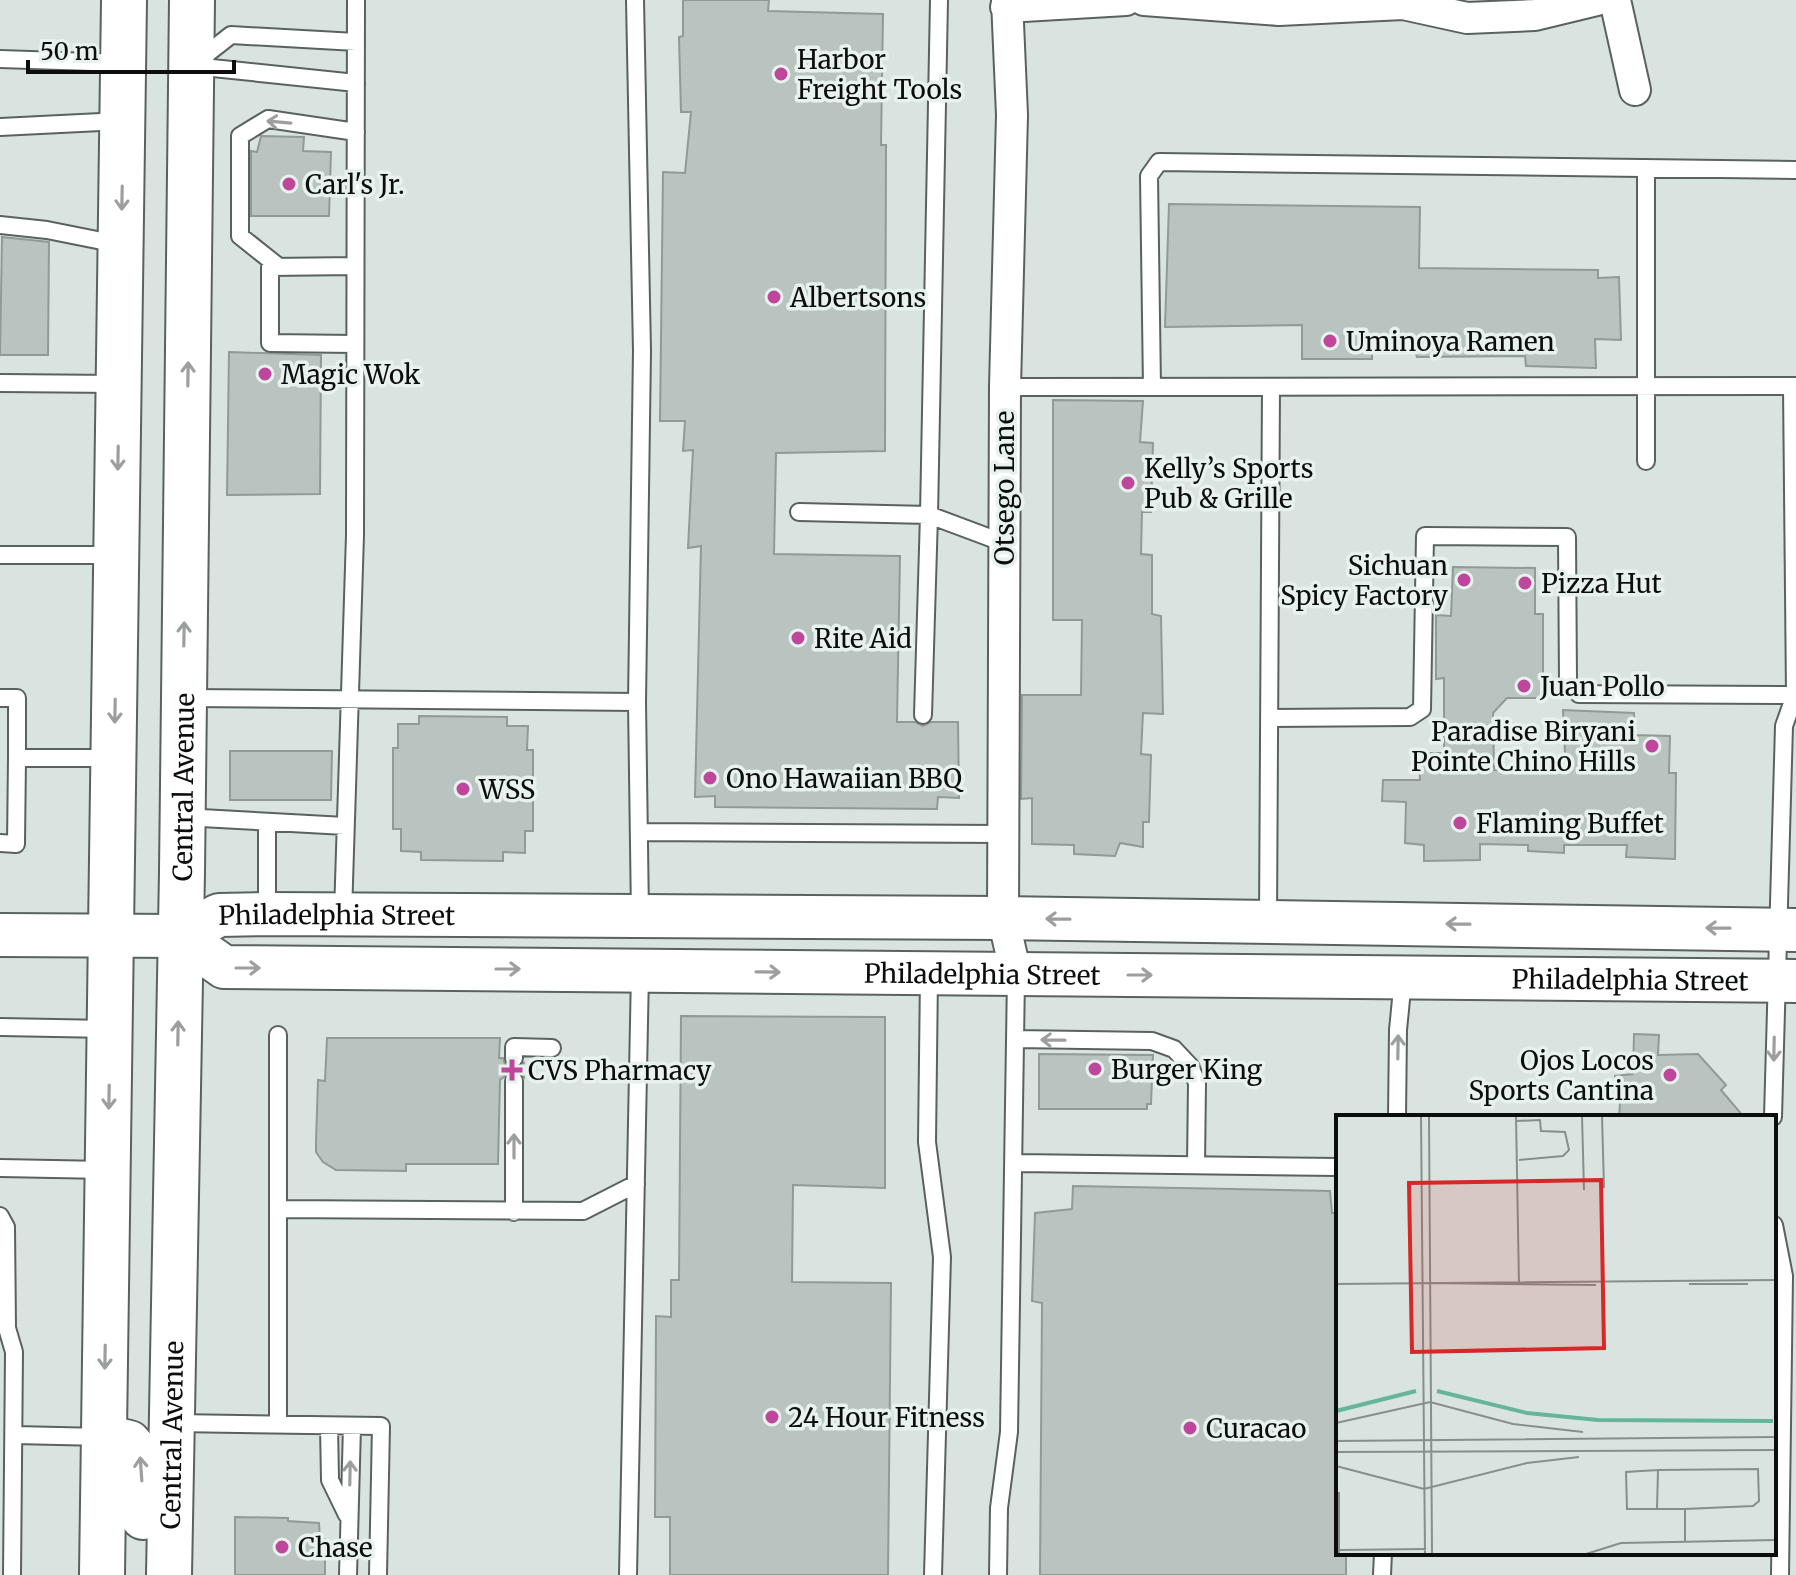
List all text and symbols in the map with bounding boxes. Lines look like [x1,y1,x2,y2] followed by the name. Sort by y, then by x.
[28,24,234,74] scale bar
[40,36,99,67] text: 50 m
[797,43,962,106] place label: Harbor Freight Tools
[772,65,790,83] marker: Harbor Freight Tools
[266,114,293,129] one-way arrow
[305,168,405,201] place label: Carl's Jr.
[280,175,298,193] marker: Carl's Jr.
[114,184,130,211] one-way arrow
[789,281,926,314] place label: Albertsons
[765,288,783,306] marker: Albertsons
[1346,325,1555,358] place label: Uminoya Ramen
[1321,332,1339,350] marker: Uminoya Ramen
[281,358,421,391] place label: Magic Wok
[180,361,196,388] one-way arrow
[256,365,274,383] marker: Magic Wok
[988,411,1021,565] street label: Otsego Lane
[111,444,126,471] one-way arrow
[1144,452,1313,515] place label: Kelly’s Sports Pub & Grille
[1119,474,1137,492] marker: Kelly’s Sports Pub & Grille
[1280,549,1449,612] place label: Sichuan Spicy Factory
[1541,567,1662,600] place label: Pizza Hut
[1455,571,1473,589] marker: Sichuan Spicy Factory
[1516,574,1534,592] marker: Pizza Hut
[176,621,192,648] one-way arrow
[814,622,912,655] place label: Rite Aid
[789,629,807,647] marker: Rite Aid
[1539,670,1665,703] place label: Juan Pollo
[1515,677,1533,695] marker: Juan Pollo
[165,693,201,882] street label: Central Avenue
[107,697,123,724] one-way arrow
[1411,715,1636,778] place label: Paradise Biryani Pointe Chino Hills
[1643,737,1661,755] marker: Paradise Biryani Pointe Chino Hills
[726,762,964,795] place label: Ono Hawaiian BBQ
[701,769,719,787] marker: Ono Hawaiian BBQ
[478,773,535,806] place label: WSS
[454,780,472,798] marker: WSS
[1476,807,1664,840] place label: Flaming Buffet
[1451,814,1469,832] marker: Flaming Buffet
[218,897,455,932] street label: Philadelphia Street
[1045,911,1072,927] one-way arrow
[1445,916,1472,932] one-way arrow
[1705,921,1732,936] one-way arrow
[864,956,1101,991] street label: Philadelphia Street
[234,960,261,975] one-way arrow
[494,961,521,977] one-way arrow
[1512,962,1749,997] street label: Philadelphia Street
[754,964,781,979] one-way arrow
[1126,967,1153,983] one-way arrow
[170,1020,186,1047] one-way arrow
[1040,1032,1067,1047] one-way arrow
[1390,1034,1406,1061] one-way arrow
[1767,1035,1782,1062] one-way arrow
[1468,1044,1654,1107] place label: Ojos Locos Sports Cantina
[1111,1053,1263,1086] place label: Burger King
[528,1054,712,1087] place label: CVS Pharmacy
[1086,1060,1104,1078] marker: Burger King
[503,1061,521,1079] marker: CVS Pharmacy
[1661,1066,1679,1084] marker: Ojos Locos Sports Cantina
[102,1083,117,1110] one-way arrow
[1336,1115,1776,1555] inset map
[506,1133,522,1160] one-way arrow
[153,1341,190,1530] street label: Central Avenue
[97,1343,113,1370] one-way arrow
[788,1401,985,1434] place label: 24 Hour Fitness
[763,1408,781,1426] marker: 24 Hour Fitness
[1206,1412,1307,1445] place label: Curacao
[1181,1419,1199,1437] marker: Curacao
[133,1456,148,1483] one-way arrow
[343,1460,358,1487] one-way arrow
[298,1531,373,1564] place label: Chase
[273,1538,291,1556] marker: Chase

